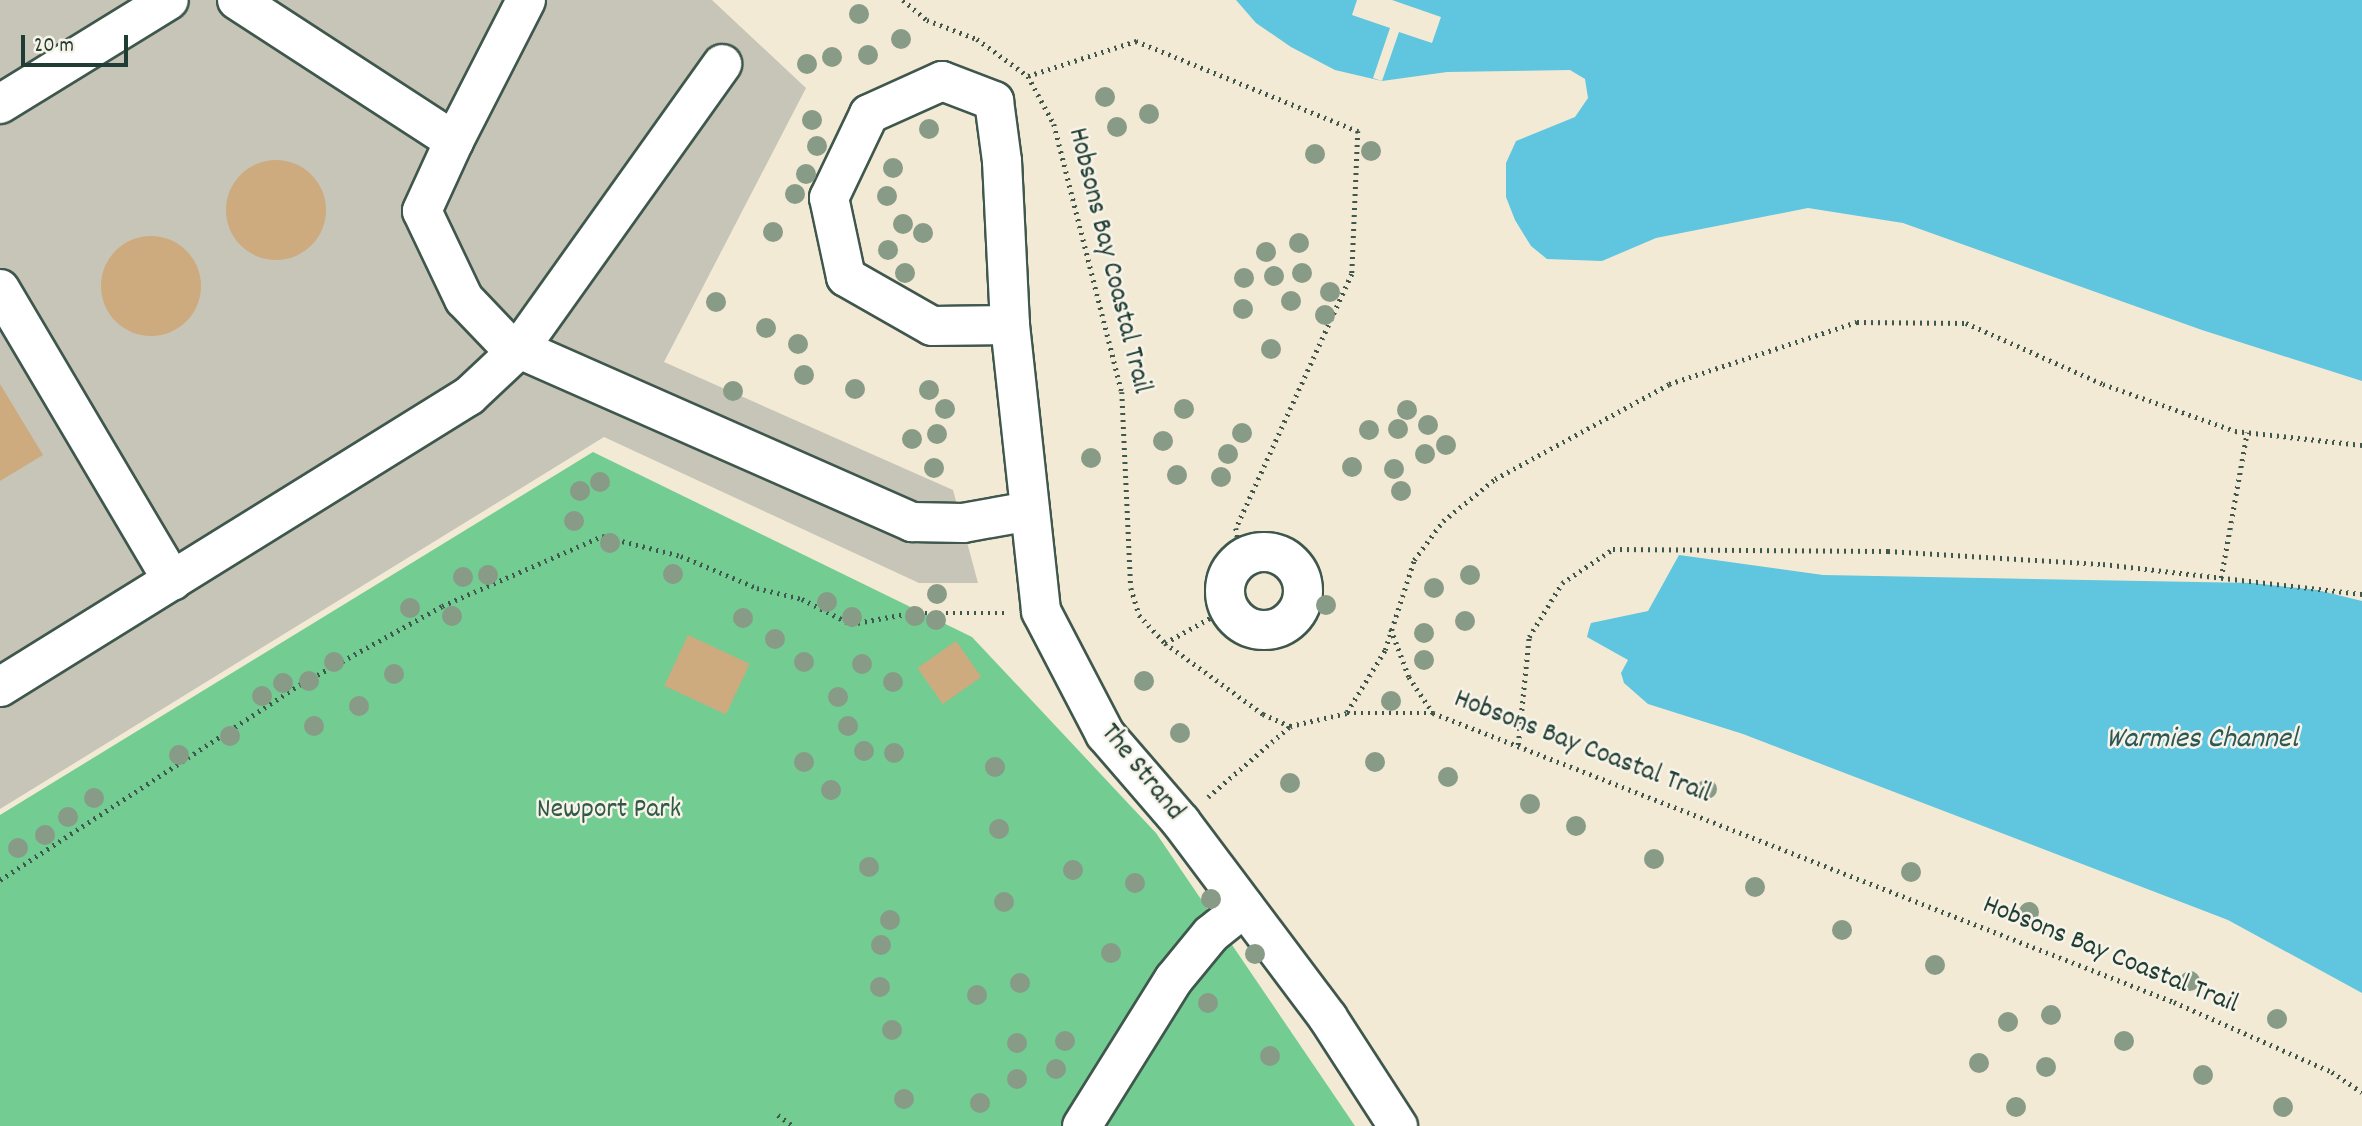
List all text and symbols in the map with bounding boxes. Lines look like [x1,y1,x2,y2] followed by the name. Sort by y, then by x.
[24,21,131,65] scale bar
[34,32,74,62] text: 20 m
[1059,125,1157,397] street label: Hobsons Bay Coastal Trail
[1449,683,1715,813] street label: Hobsons Bay Coastal Trail
[1092,718,1190,828] street label: The Strand
[2106,723,2298,759] water label: Warmies Channel
[537,794,681,828] park label: Newport Park
[1977,889,2243,1023] street label: Hobsons Bay Coastal Trail

